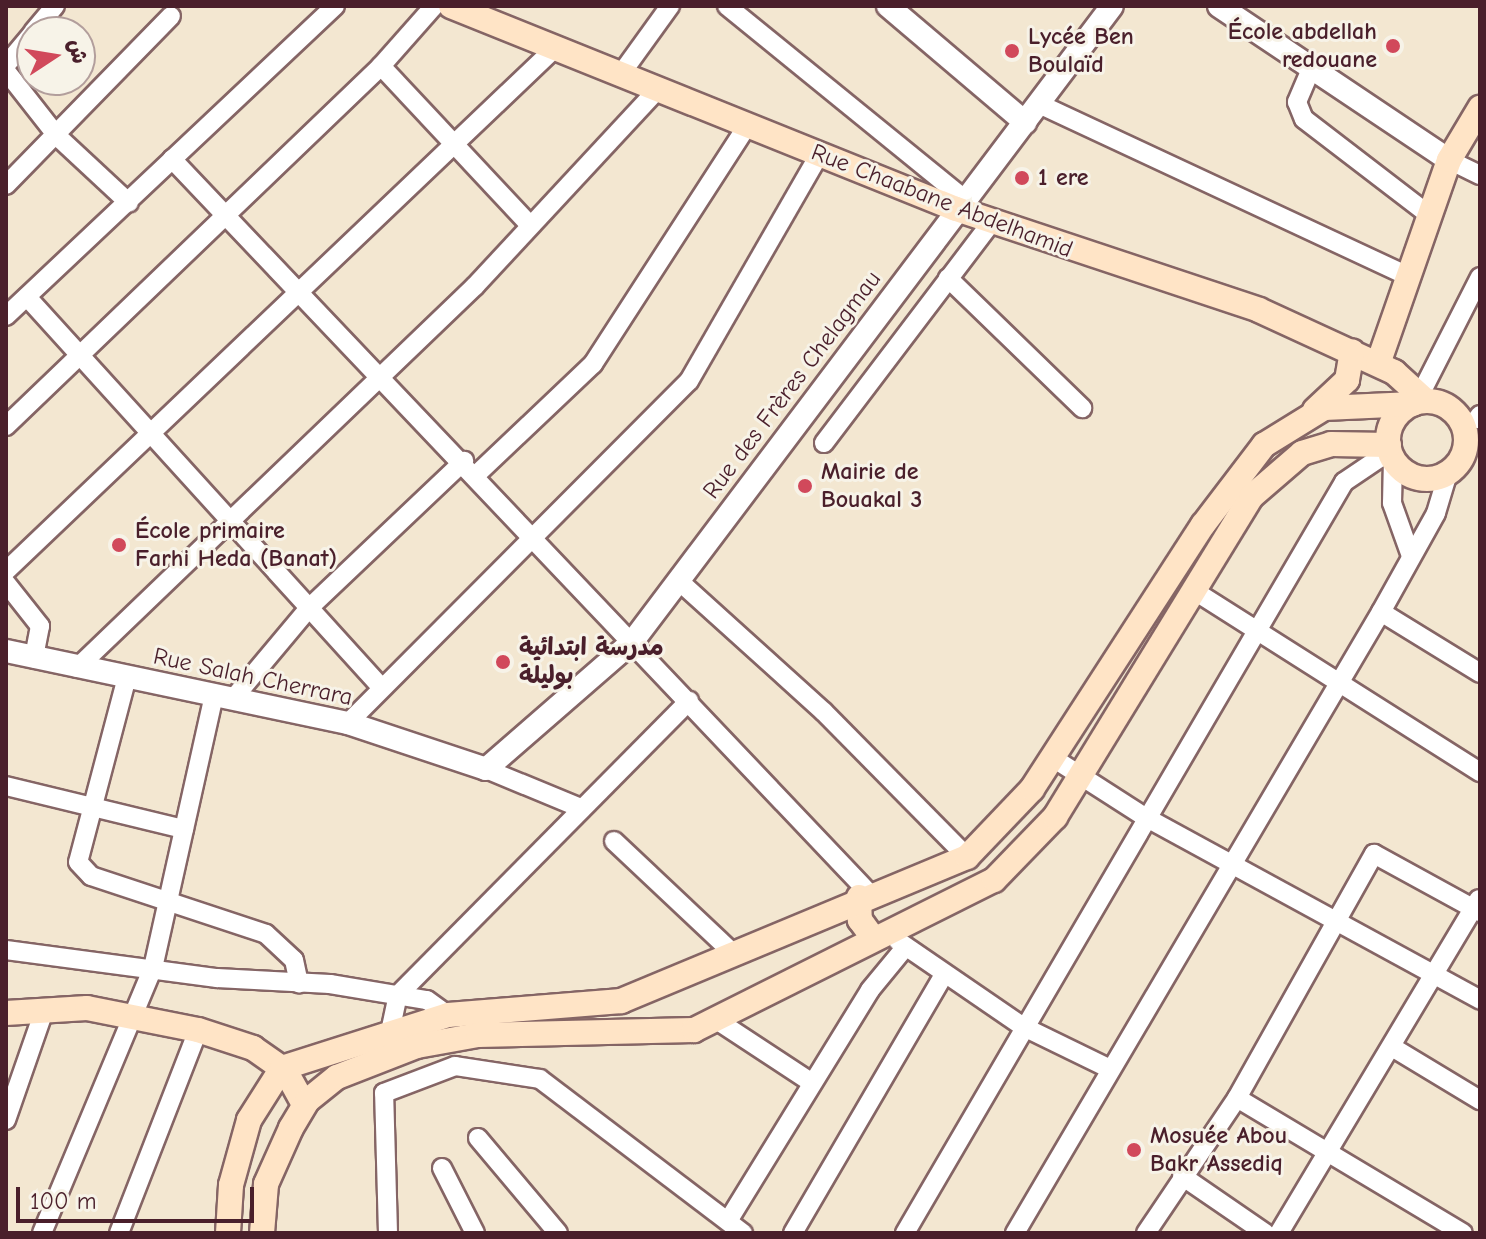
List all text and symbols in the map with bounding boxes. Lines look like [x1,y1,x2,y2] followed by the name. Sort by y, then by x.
[16,16,96,96] north arrow
[1228,18,1377,74] place label: École abdellah redouane
[1028,23,1134,79] place label: Lycée Ben Boulaïd
[62,37,93,66] text: ش
[1384,37,1402,55] marker: École abdellah redouane
[1003,42,1021,60] marker: Lycée Ben Boulaïd
[807,138,1077,264] street label: Rue Chaabane Abdelhamid
[1038,164,1088,192] place label: 1 ere
[1013,169,1031,187] marker: 1 ere
[697,265,887,505] street label: Rue des Frères Chelagmau
[821,458,922,514] place label: Mairie de Bouakal 3
[796,477,814,495] marker: Mairie de Bouakal 3
[135,517,337,573] place label: École primaire Farhi Heda (Banat)
[110,536,128,554] marker: École primaire Farhi Heda (Banat)
[519,634,664,690] place label: مدرسة ابتدائية بوليلة
[151,642,355,712] street label: Rue Salah Cherrara
[494,653,512,671] marker: مدرسة ابتدائية بوليلة
[1150,1122,1287,1178] place label: Mosuée Abou Bakr Assediq
[1125,1141,1143,1159] marker: Mosuée Abou Bakr Assediq
[20,1171,258,1221] scale bar
[30,1187,97,1215] text: 100 m

